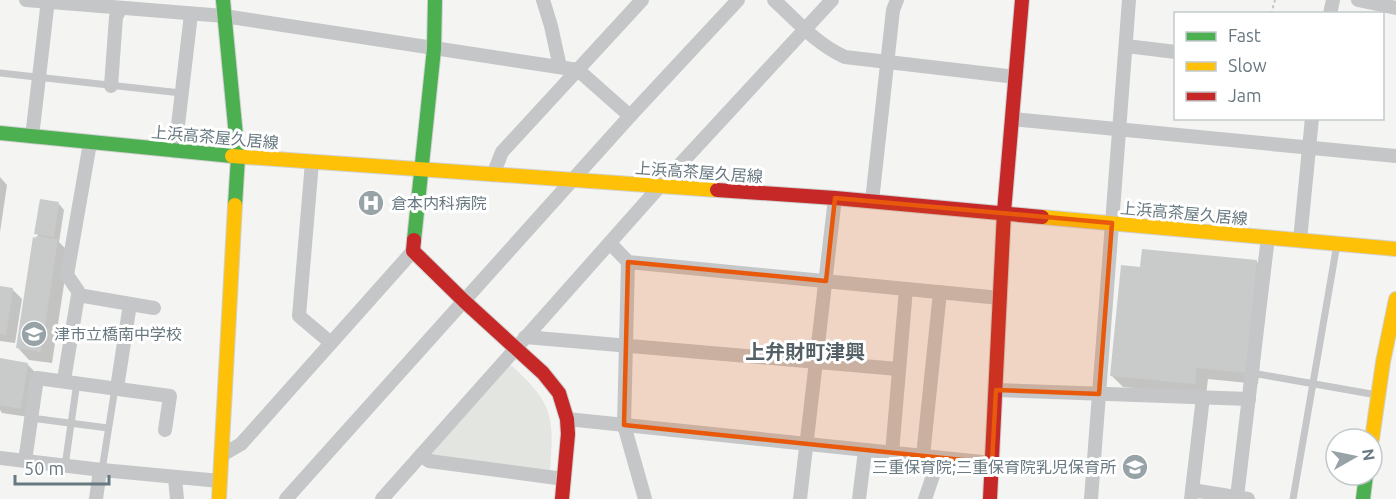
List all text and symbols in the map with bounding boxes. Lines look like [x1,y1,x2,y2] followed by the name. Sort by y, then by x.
[1174,12,1384,120] legend
[1228,25,1261,45] text: Fast
[1228,55,1267,75] text: Slow
[1228,85,1262,105] text: Jam
[150,122,280,152] street label: 上浜高茶屋久居線
[635,159,763,185] street label: 上浜高茶屋久居線
[356,188,386,218] hospital icon: 倉本内科病院
[391,194,487,212] place label: 倉本内科病院
[1119,198,1249,228] street label: 上浜高茶屋久居線
[19,319,49,349] school or university icon: 津市立橋南中学校
[54,325,182,343] place label: 津市立橋南中学校
[745,340,865,363] district label: 上弁財町津興
[1324,427,1384,487] north arrow
[1359,447,1379,462] text: N
[15,448,110,486] scale bar
[1120,452,1150,482] school or university icon: 三重保育院;三重保育院乳児保育所
[24,458,64,478] text: 50 m
[872,458,1116,476] place label: 三重保育院;三重保育院乳児保育所

